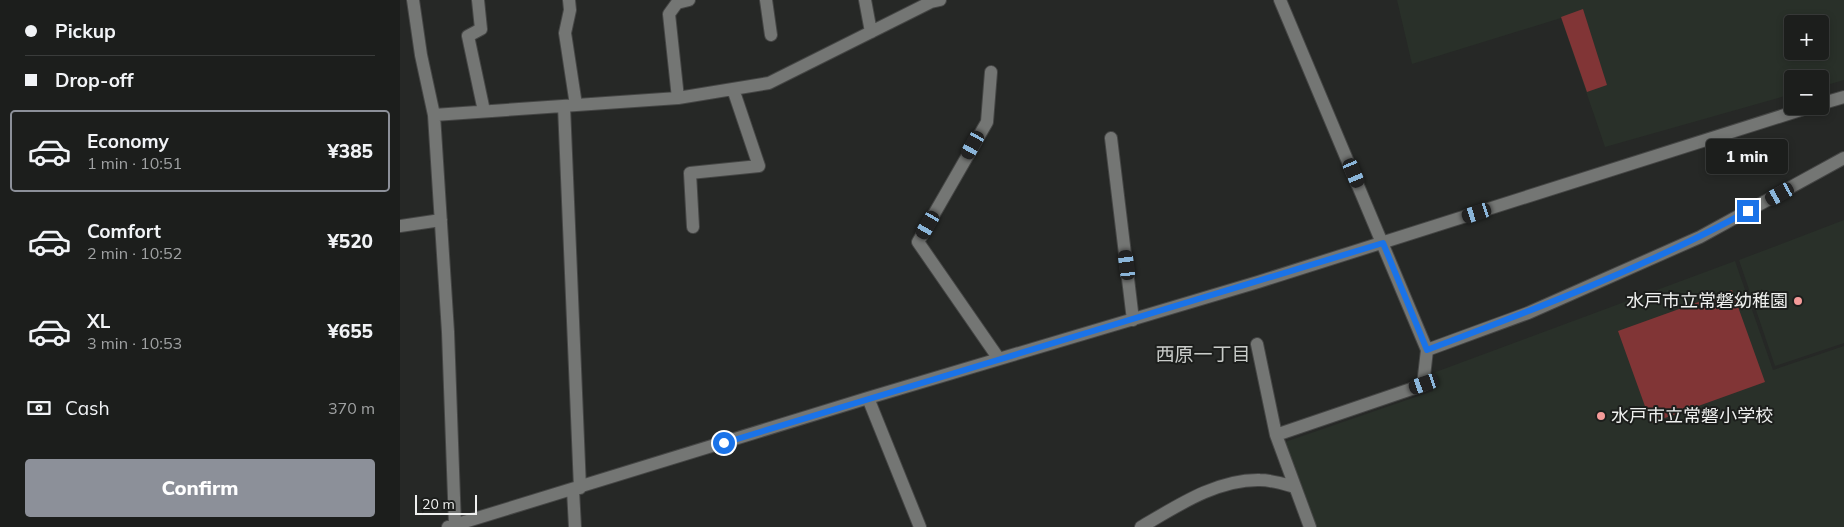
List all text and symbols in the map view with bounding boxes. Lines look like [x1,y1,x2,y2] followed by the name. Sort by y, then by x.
[1784,15,1829,115] map controls
[1784,15,1829,60] button: +
[55,19,116,43] text: Pickup
[55,68,133,92] text: Drop-off
[1784,70,1829,115] button: −
[959,128,986,162] car
[27,129,72,174] icon: car
[87,129,169,153] text: Economy
[1707,138,1789,174] callout: 1 min
[327,139,373,163] text: ¥385
[1726,146,1768,166] text: 1 min
[87,153,182,173] text: 1 min · 10:51
[1341,156,1366,190] car
[1763,180,1796,208] car
[1737,200,1759,222] route end
[1460,201,1493,225] car
[914,208,941,242] car
[27,219,72,264] icon: car
[87,219,161,243] text: Comfort
[327,229,373,253] text: ¥520
[87,243,182,263] text: 2 min · 10:52
[1117,249,1136,281] car
[1626,289,1788,312] place label: 水戸市立常磐幼稚園
[1792,295,1804,307] marker: 水戸市立常磐幼稚園
[27,309,72,354] icon: car
[87,309,110,333] text: XL
[327,319,373,343] text: ¥655
[87,333,182,353] text: 3 min · 10:53
[1155,342,1251,366] district label: 西原一丁目
[1407,372,1440,396] car
[25,394,53,422] icon: cash
[65,396,110,420] text: Cash
[328,398,375,418] text: 370 m
[1611,404,1773,427] place label: 水戸市立常磐小学校
[1595,410,1607,422] marker: 水戸市立常磐小学校
[713,432,735,454] route start
[25,459,375,517] button: Confirm
[415,492,478,515] scale bar
[422,495,455,513] text: 20 m

